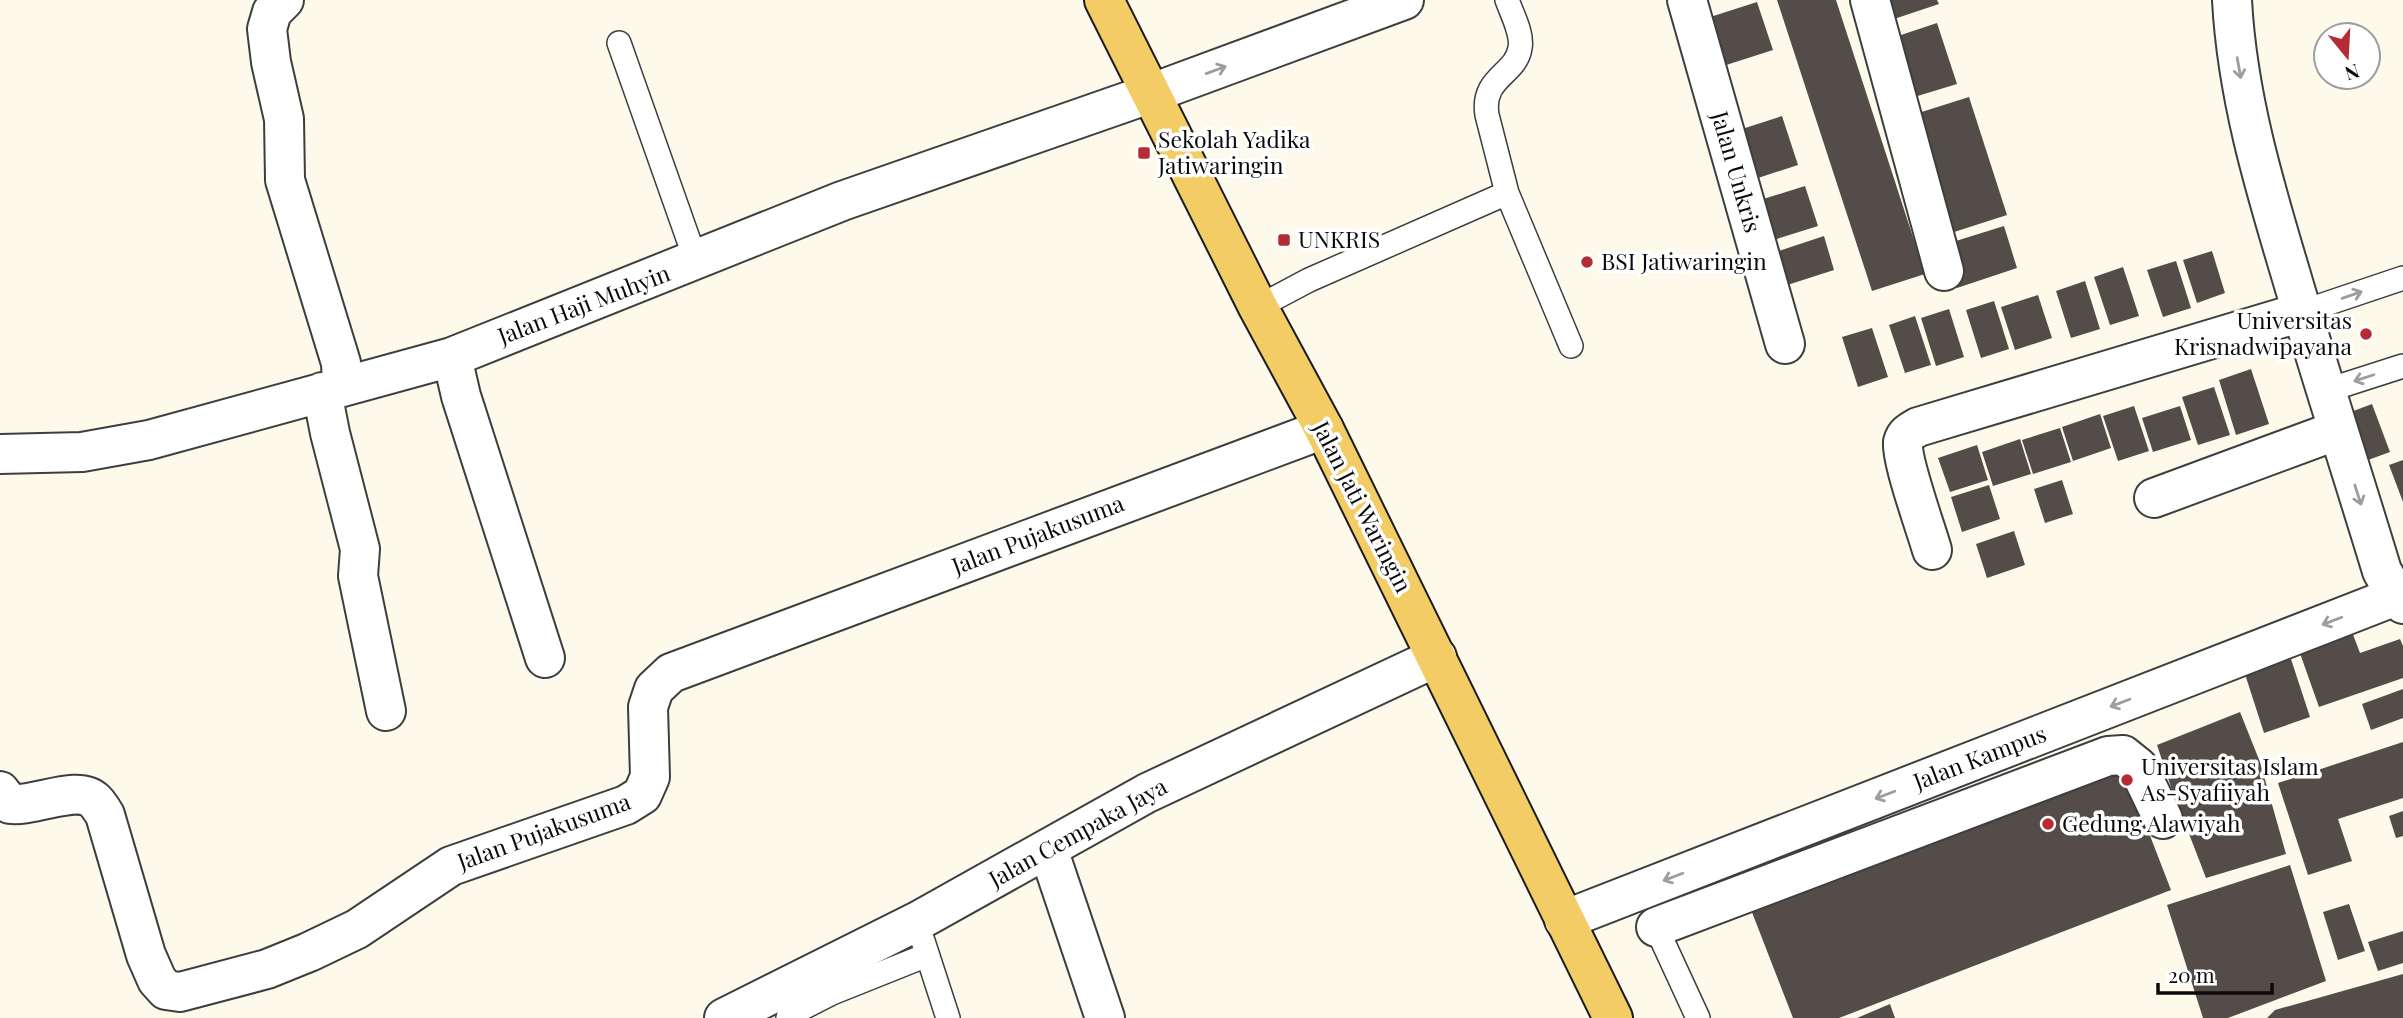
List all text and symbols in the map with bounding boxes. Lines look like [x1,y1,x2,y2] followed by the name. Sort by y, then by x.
[2312,21,2382,91] north arrow
[2233,56,2246,79] one-way arrow
[2342,59,2363,88] text: N
[1205,62,1227,75] one-way arrow
[1705,106,1770,236] street label: Jalan Unkris
[1157,123,1311,180] place label: Sekolah Yadika Jatiwaringin
[1136,145,1152,161] marker: Sekolah Yadika Jatiwaringin
[1298,223,1380,254] place label: UNKRIS
[1276,232,1292,248] marker: UNKRIS
[1601,245,1767,276] place label: BSI Jatiwaringin
[1579,254,1595,270] marker: BSI Jatiwaringin
[492,256,674,351] street label: Jalan Haji Muhyin
[2341,288,2363,300] one-way arrow
[2174,304,2353,361] place label: Universitas Krisnadwipayana
[2358,326,2374,342] marker: Universitas Krisnadwipayana
[2353,373,2375,386] one-way arrow
[1306,414,1420,598] street label: Jalan Jati Waringin
[2353,483,2366,505] one-way arrow
[946,486,1128,581] street label: Jalan Pujakusuma
[2322,615,2344,628] one-way arrow
[2110,698,2132,711] one-way arrow
[1908,717,2050,796] street label: Jalan Kampus
[2140,750,2319,807] place label: Universitas Islam As-Syafiiyah
[982,770,1172,894] street label: Jalan Cempaka Jaya
[2119,772,2135,788] marker: Universitas Islam As-Syafiiyah
[452,785,635,877] street label: Jalan Pujakusuma
[1875,789,1897,802] one-way arrow
[2062,807,2241,838] place label: Gedung Alawiyah
[2040,816,2056,832] marker: Gedung Alawiyah
[1663,872,1685,885] one-way arrow
[2158,951,2272,995] scale bar
[2168,960,2215,988] text: 20 m

